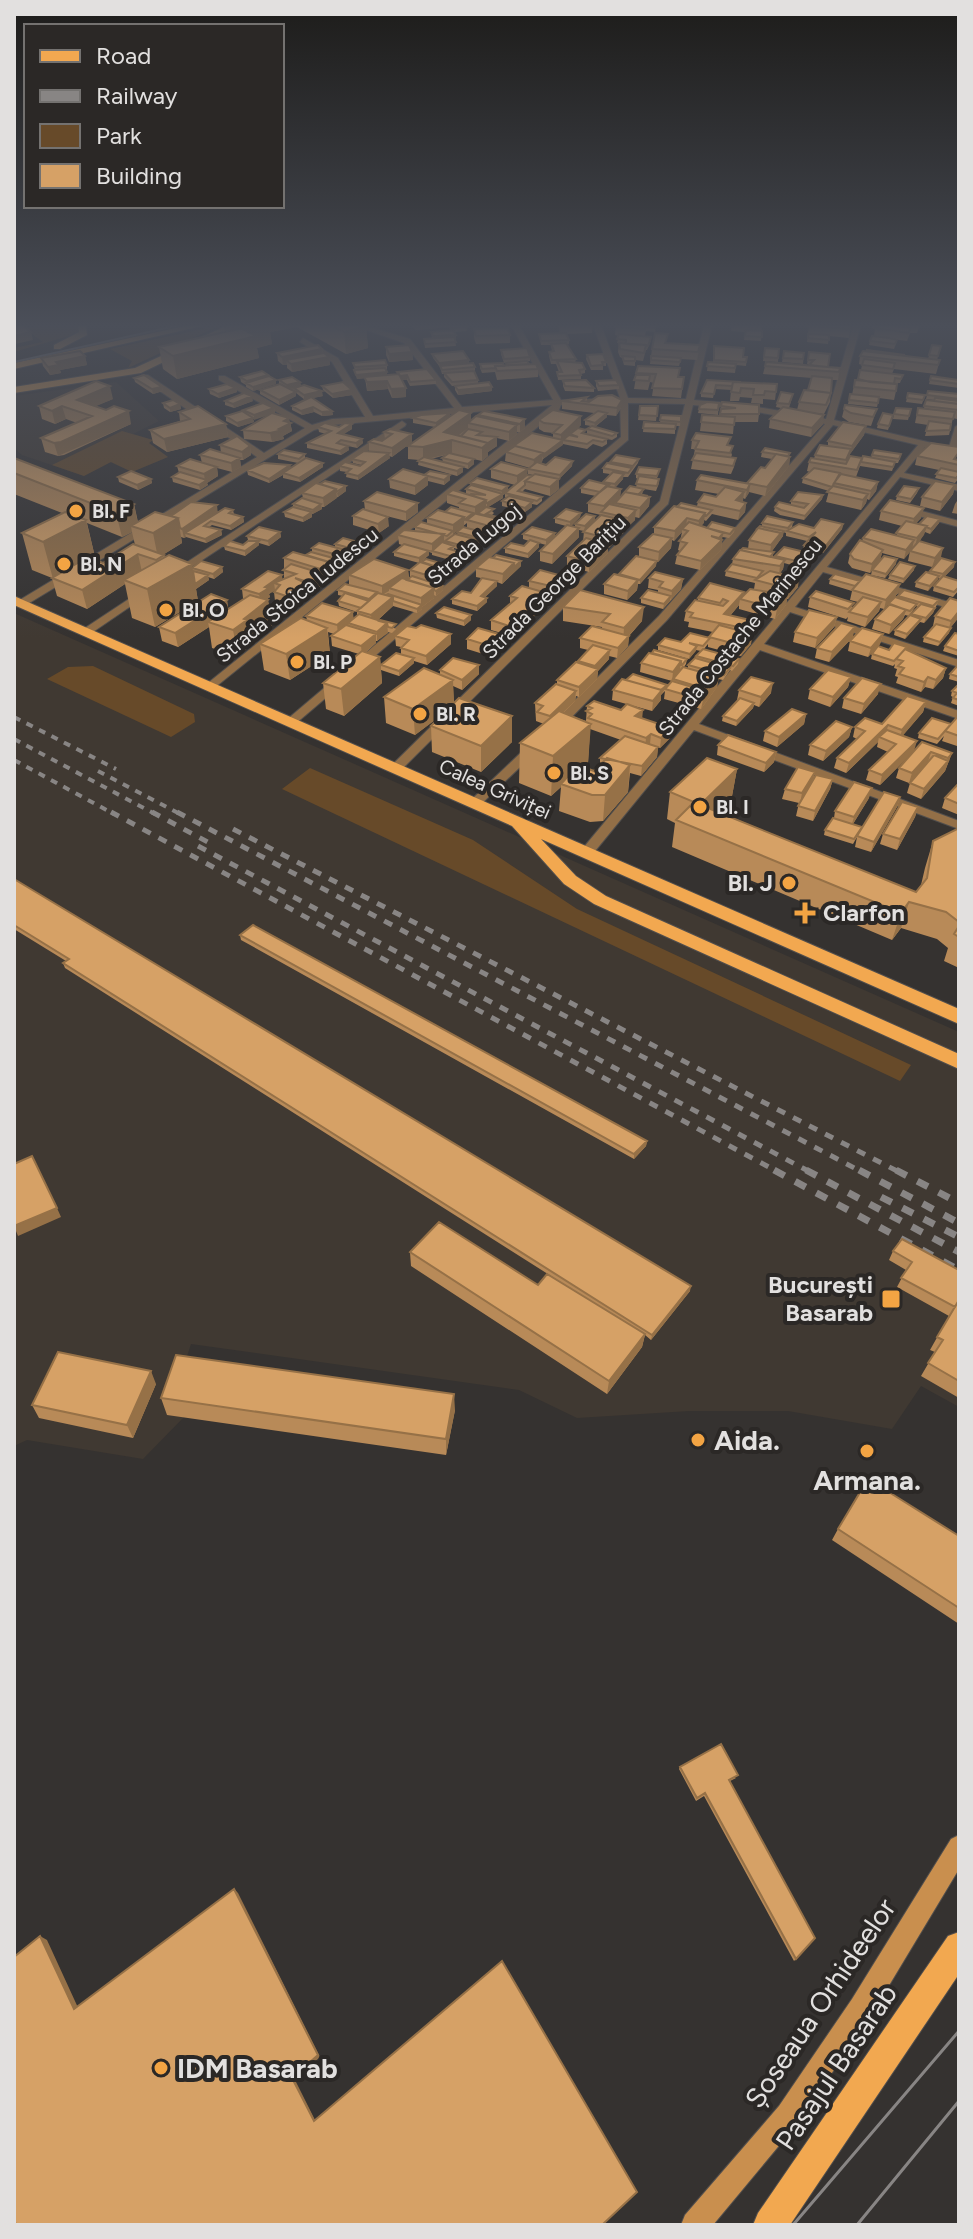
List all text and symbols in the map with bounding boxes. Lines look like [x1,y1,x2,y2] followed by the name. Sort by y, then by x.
[24,24,284,208] legend
[96,41,151,70] text: Road
[96,81,178,110] text: Railway
[96,121,142,150] text: Park
[96,161,182,190] text: Building
[423,498,525,590] street label: Strada Lugoj
[92,499,130,523] place label: Bl. F
[67,502,85,520] marker: Bl. F
[477,510,631,664] street label: Strada George Barițiu
[211,522,383,668] street label: Strada Stoica Ludescu
[653,534,827,740] street label: Strada Costache Marinescu
[80,552,122,576] place label: Bl. N
[55,555,73,573] marker: Bl. N
[182,598,225,622] place label: Bl. O
[157,601,175,619] marker: Bl. O
[313,650,352,674] place label: Bl. P
[288,653,306,671] marker: Bl. P
[436,702,476,726] place label: Bl. R
[411,705,429,723] marker: Bl. R
[435,754,555,824] street label: Calea Griviței
[570,761,609,785] place label: Bl. S
[545,764,563,782] marker: Bl. S
[716,795,749,819] place label: Bl. I
[691,798,709,816] marker: Bl. I
[727,868,773,897] place label: Bl. J
[780,874,798,892] marker: Bl. J
[823,898,905,927] place label: Clarfon
[794,902,816,924] marker: Clarfon
[768,1270,873,1327] place label: București Basarab
[880,1288,902,1310] marker: București Basarab
[714,1423,780,1457] place label: Aida.
[689,1431,707,1449] marker: Aida.
[858,1442,876,1460] marker: Armana.
[813,1463,921,1497] place label: Armana.
[737,1891,903,2114] street label: Șoseaua Orhideelor
[768,1978,904,2156] street label: Pasajul Basarab
[177,2051,338,2085] place label: IDM Basarab
[152,2059,170,2077] marker: IDM Basarab

